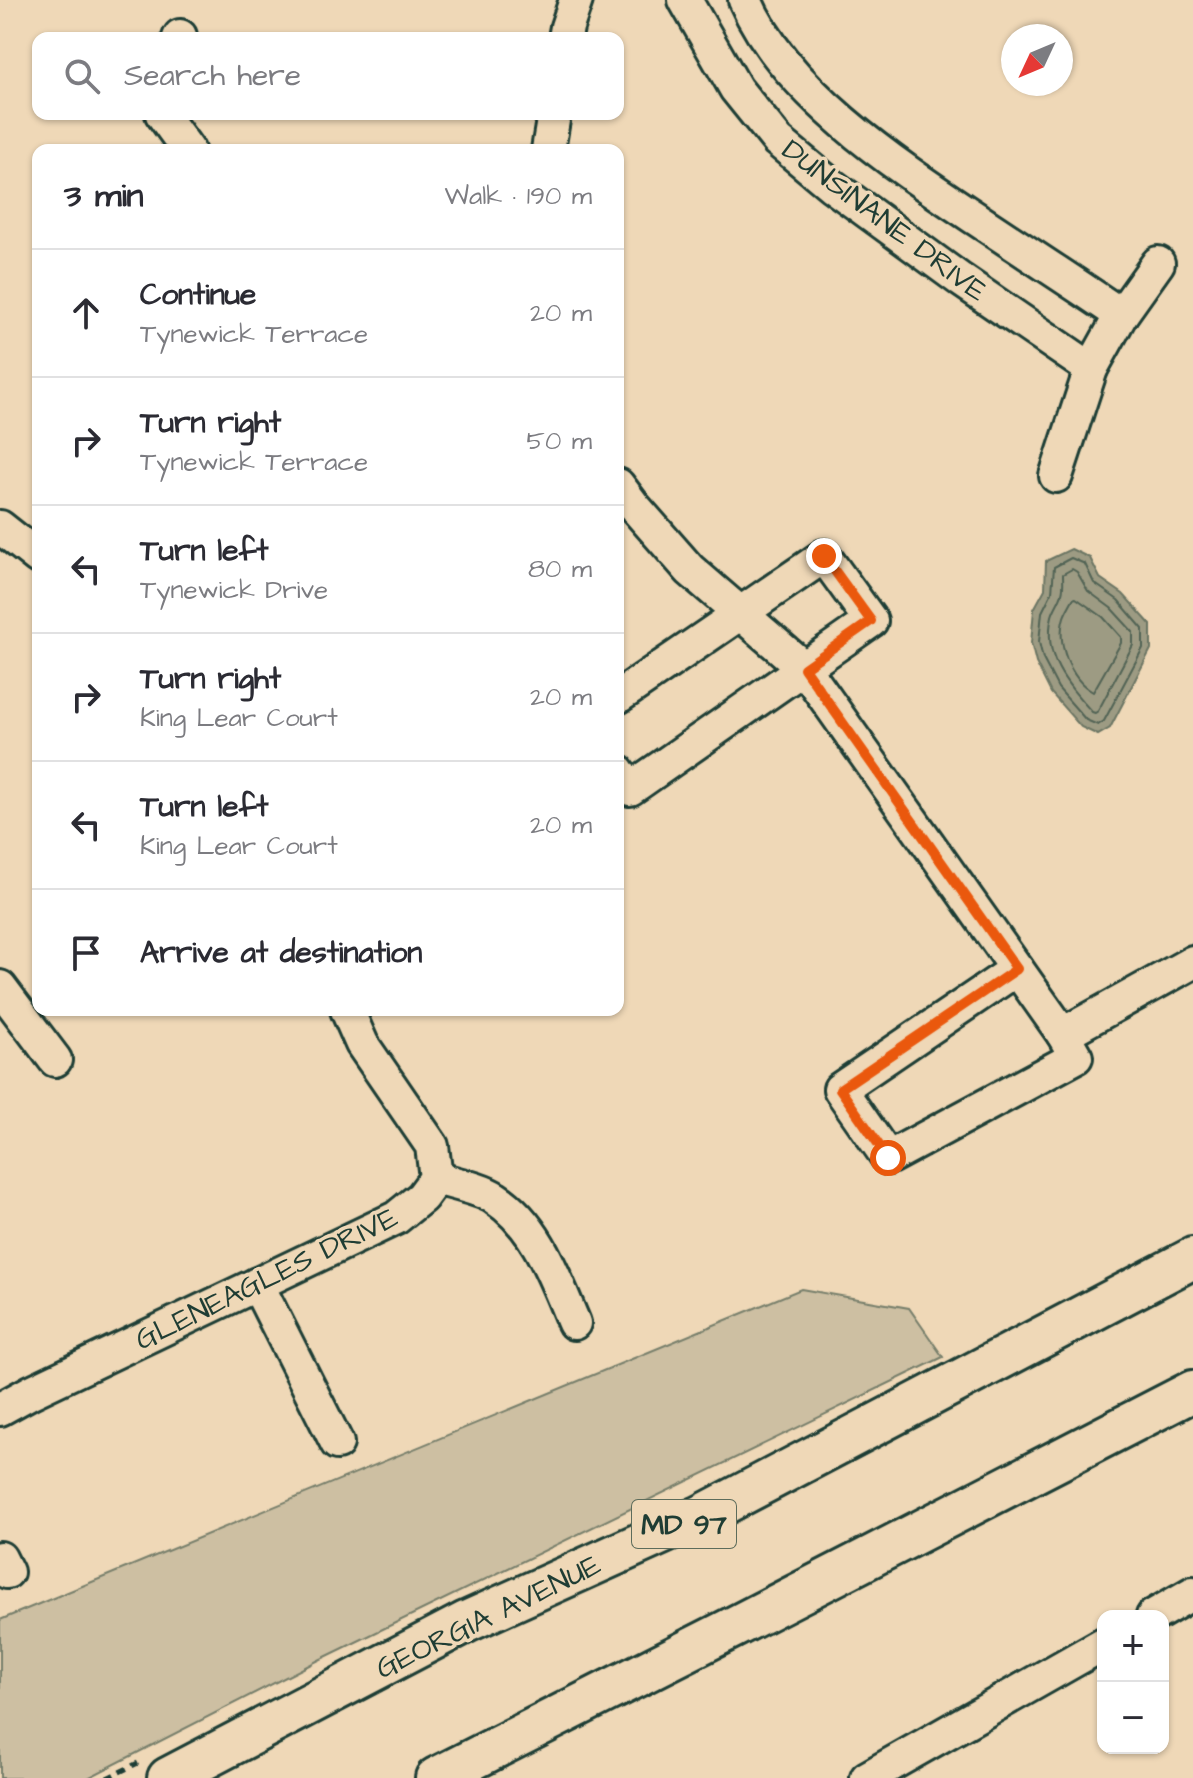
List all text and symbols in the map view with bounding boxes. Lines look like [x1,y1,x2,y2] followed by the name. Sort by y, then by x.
[1001,24,1073,96] north arrow
[32,32,624,120] search box
[60,54,104,98] icon: search
[124,55,301,97] text: Search here
[773,130,996,312] street label: DUNSINANE DRIVE
[64,172,144,220] text: 3 min
[445,178,592,214] text: Walk · 190 m
[140,274,256,316] text: Continue
[64,291,108,335] icon: ahead
[530,295,592,331] text: 20 m
[140,316,368,352] text: Tynewick Terrace
[140,402,281,444] text: Turn right
[64,419,108,463] icon: right
[527,423,592,459] text: 50 m
[140,444,368,480] text: Tynewick Terrace
[140,530,268,572] text: Turn left
[806,538,842,574] route end
[64,547,108,591] icon: left
[528,551,592,587] text: 80 m
[140,572,328,608] text: Tynewick Drive
[140,658,281,700] text: Turn right
[64,675,108,719] icon: right
[530,679,592,715] text: 20 m
[140,700,338,736] text: King Lear Court
[140,786,268,828] text: Turn left
[64,803,108,847] icon: left
[530,807,592,843] text: 20 m
[140,828,338,864] text: King Lear Court
[64,931,108,975] icon: arrive
[140,932,422,974] text: Arrive at destination
[870,1140,906,1176] route start
[128,1197,405,1361] street label: GLENEAGLES DRIVE
[632,1500,736,1548] road number: MD 97
[369,1544,608,1690] street label: GEORGIA AVENUE
[1097,1610,1169,1754] map controls
[1097,1610,1169,1682] button: +
[1097,1682,1169,1754] button: −

